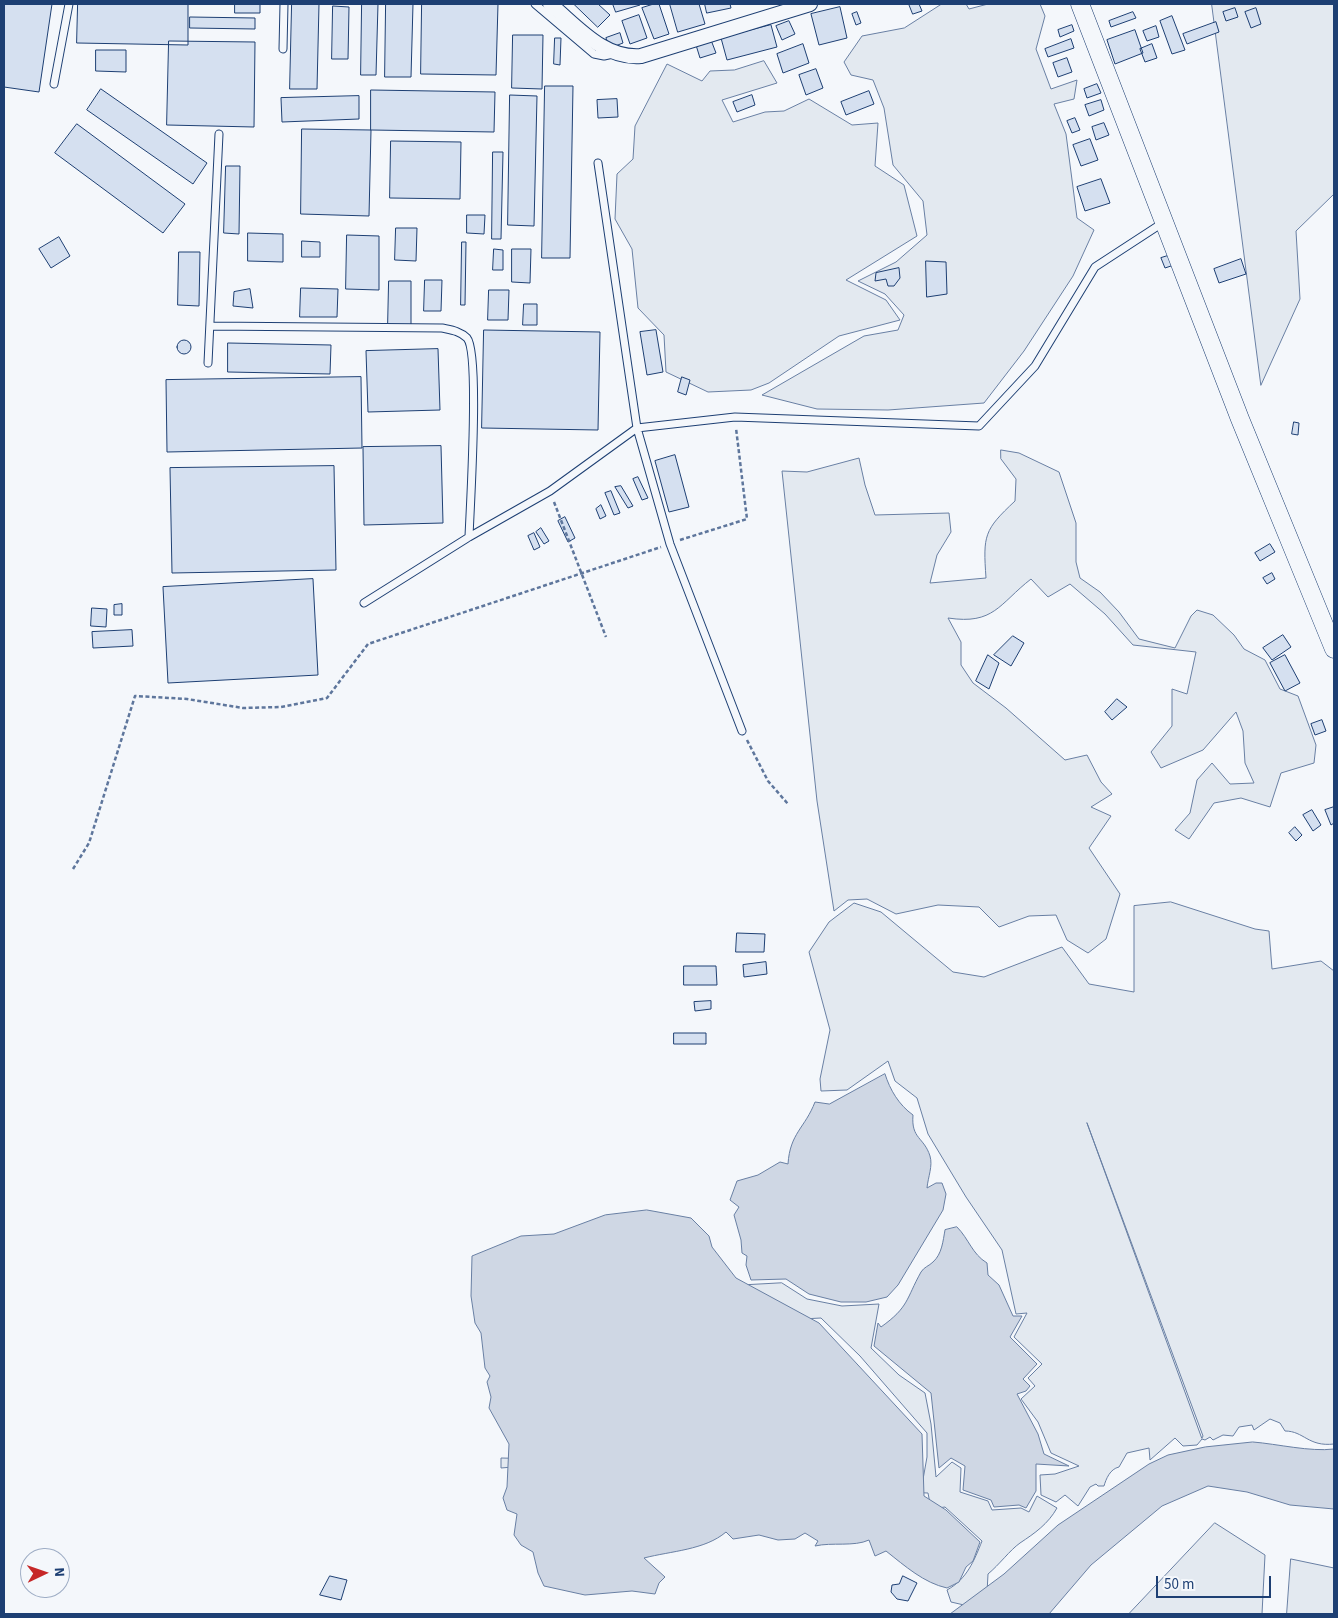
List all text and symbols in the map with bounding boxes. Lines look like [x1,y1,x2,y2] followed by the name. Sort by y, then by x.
[20,1548,70,1598] north arrow
[1158,1566,1273,1598] scale bar
[49,1567,69,1577] text: N
[1164,1574,1194,1595] text: 50 m

